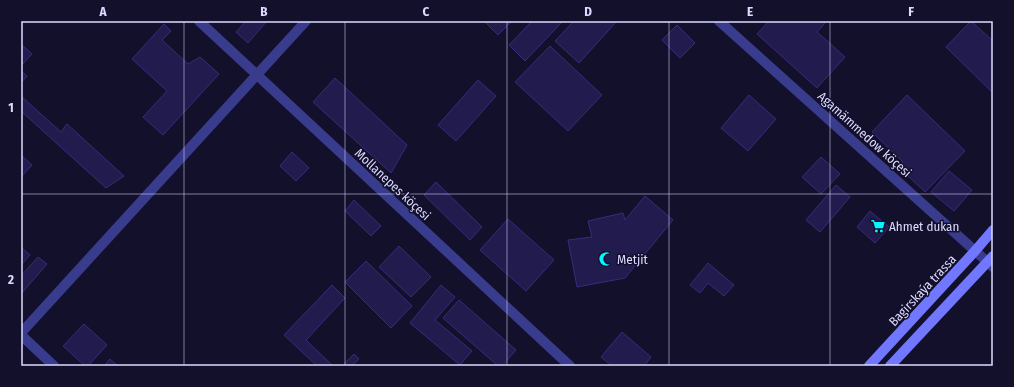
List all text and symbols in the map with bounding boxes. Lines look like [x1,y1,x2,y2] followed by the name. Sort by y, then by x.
[98,4,107,19] text: A
[260,4,268,19] text: B
[423,4,430,19] text: C
[584,4,592,19] text: D
[747,4,753,19] text: E
[908,4,914,19] text: F
[815,88,914,180] street label: Agamämmedow köçesi
[8,100,14,115] text: 1
[352,146,434,223] street label: Mollanepes köçesi
[870,218,886,234] supermarket icon: Ahmet dukan
[889,219,959,234] place label: Ahmet dukan
[598,251,614,267] mosque icon: Metjit
[617,252,648,267] place label: Metjit
[886,252,959,329] street label: Bagirskaýa trassa
[7,272,14,287] text: 2

